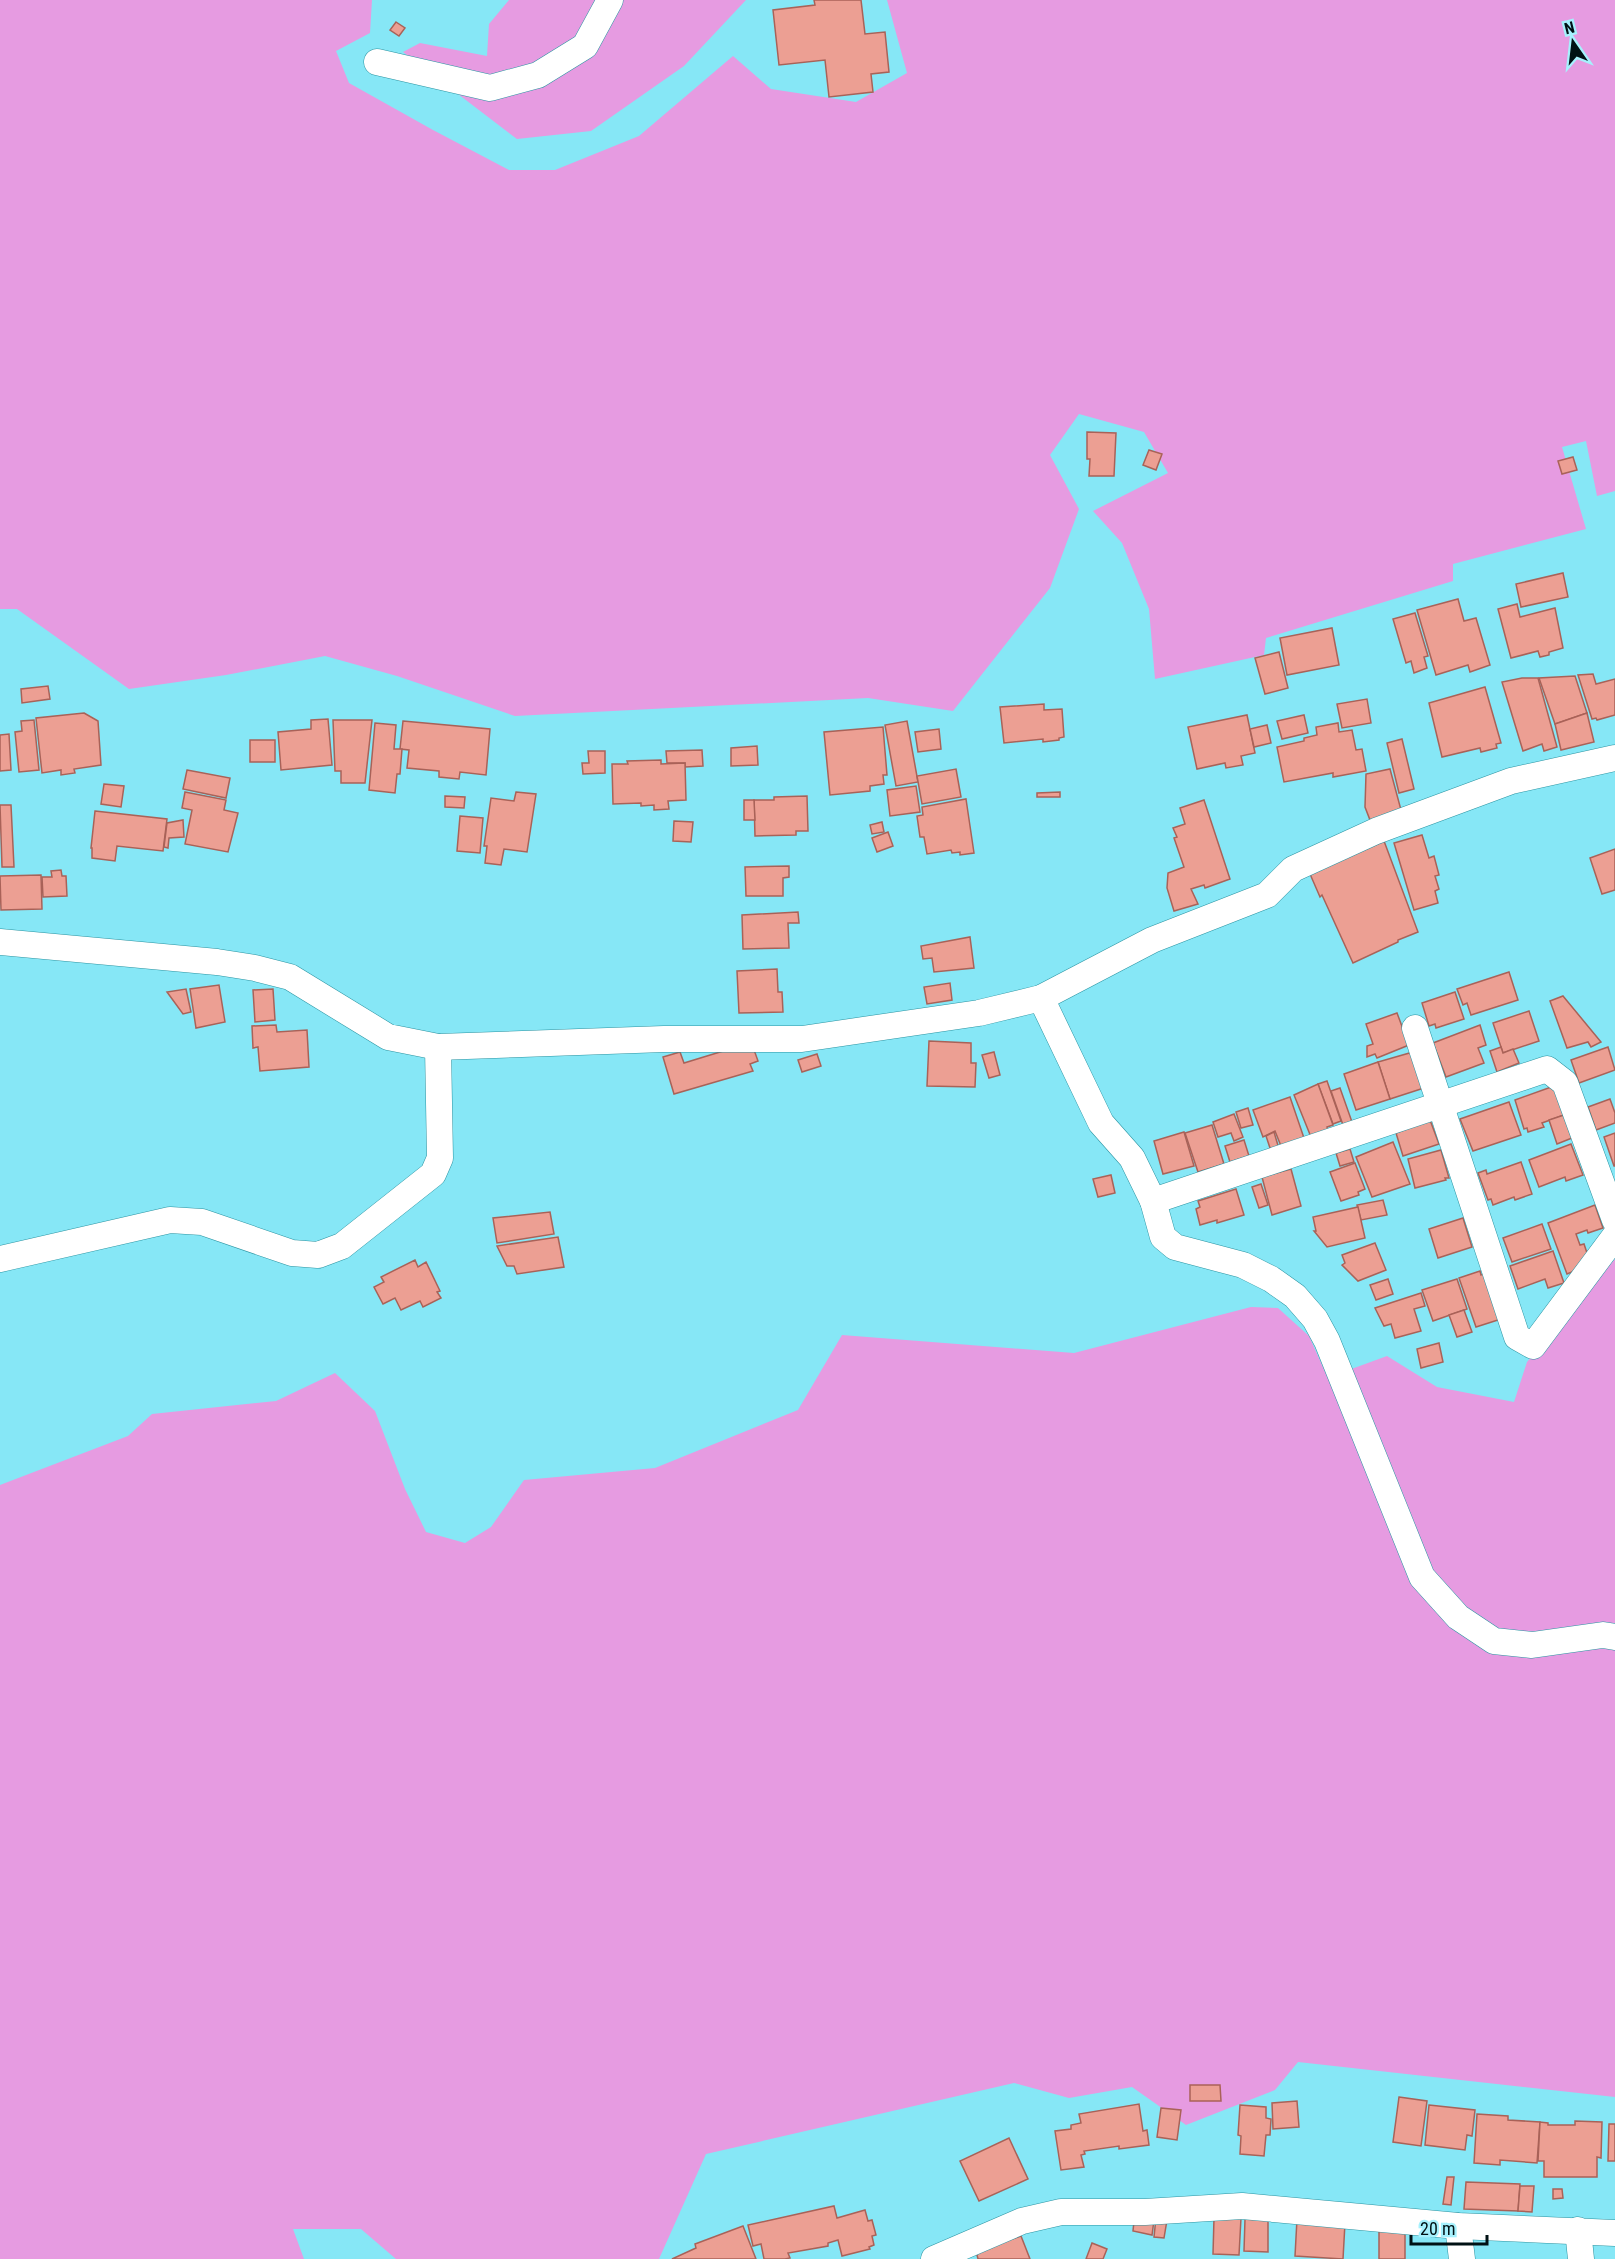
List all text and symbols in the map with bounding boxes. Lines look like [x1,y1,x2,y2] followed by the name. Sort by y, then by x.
[1543,12,1603,72] north arrow
[1562,18,1577,38] text: N
[1411,2208,1488,2246] scale bar
[1420,2218,1455,2239] text: 20 m

